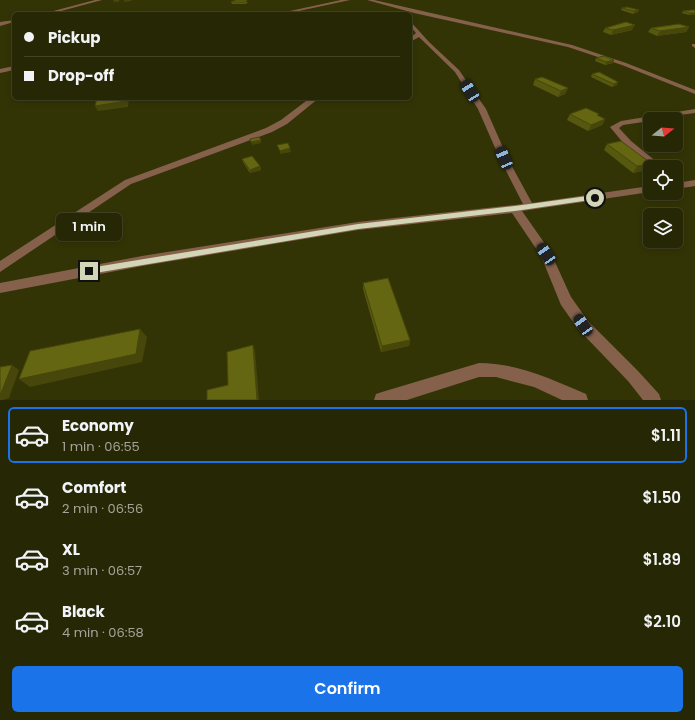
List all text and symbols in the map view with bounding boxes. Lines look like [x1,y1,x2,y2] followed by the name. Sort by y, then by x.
[48,27,100,48] text: Pickup
[48,65,114,86] text: Drop-off
[459,78,481,104] car
[643,112,683,152] north arrow
[643,112,683,248] map controls
[494,145,514,171] car
[643,160,683,200] button: locate
[586,189,604,207] route start
[643,208,683,248] button: layers
[56,213,122,241] callout: 1 min
[72,217,106,236] text: 1 min
[534,241,558,267] car
[80,262,98,280] route end
[571,312,595,338] car
[62,415,134,436] text: Economy
[14,417,50,453] icon: car
[651,425,681,446] text: $1.11
[62,437,140,456] text: 1 min · 06:55
[62,477,126,498] text: Comfort
[14,479,50,515] icon: car
[643,487,681,508] text: $1.50
[62,499,143,518] text: 2 min · 06:56
[62,539,80,560] text: XL
[14,541,50,577] icon: car
[643,549,681,570] text: $1.89
[62,561,142,580] text: 3 min · 06:57
[62,601,105,622] text: Black
[14,603,50,639] icon: car
[644,611,681,632] text: $2.10
[62,623,144,642] text: 4 min · 06:58
[12,666,683,712] button: Confirm

